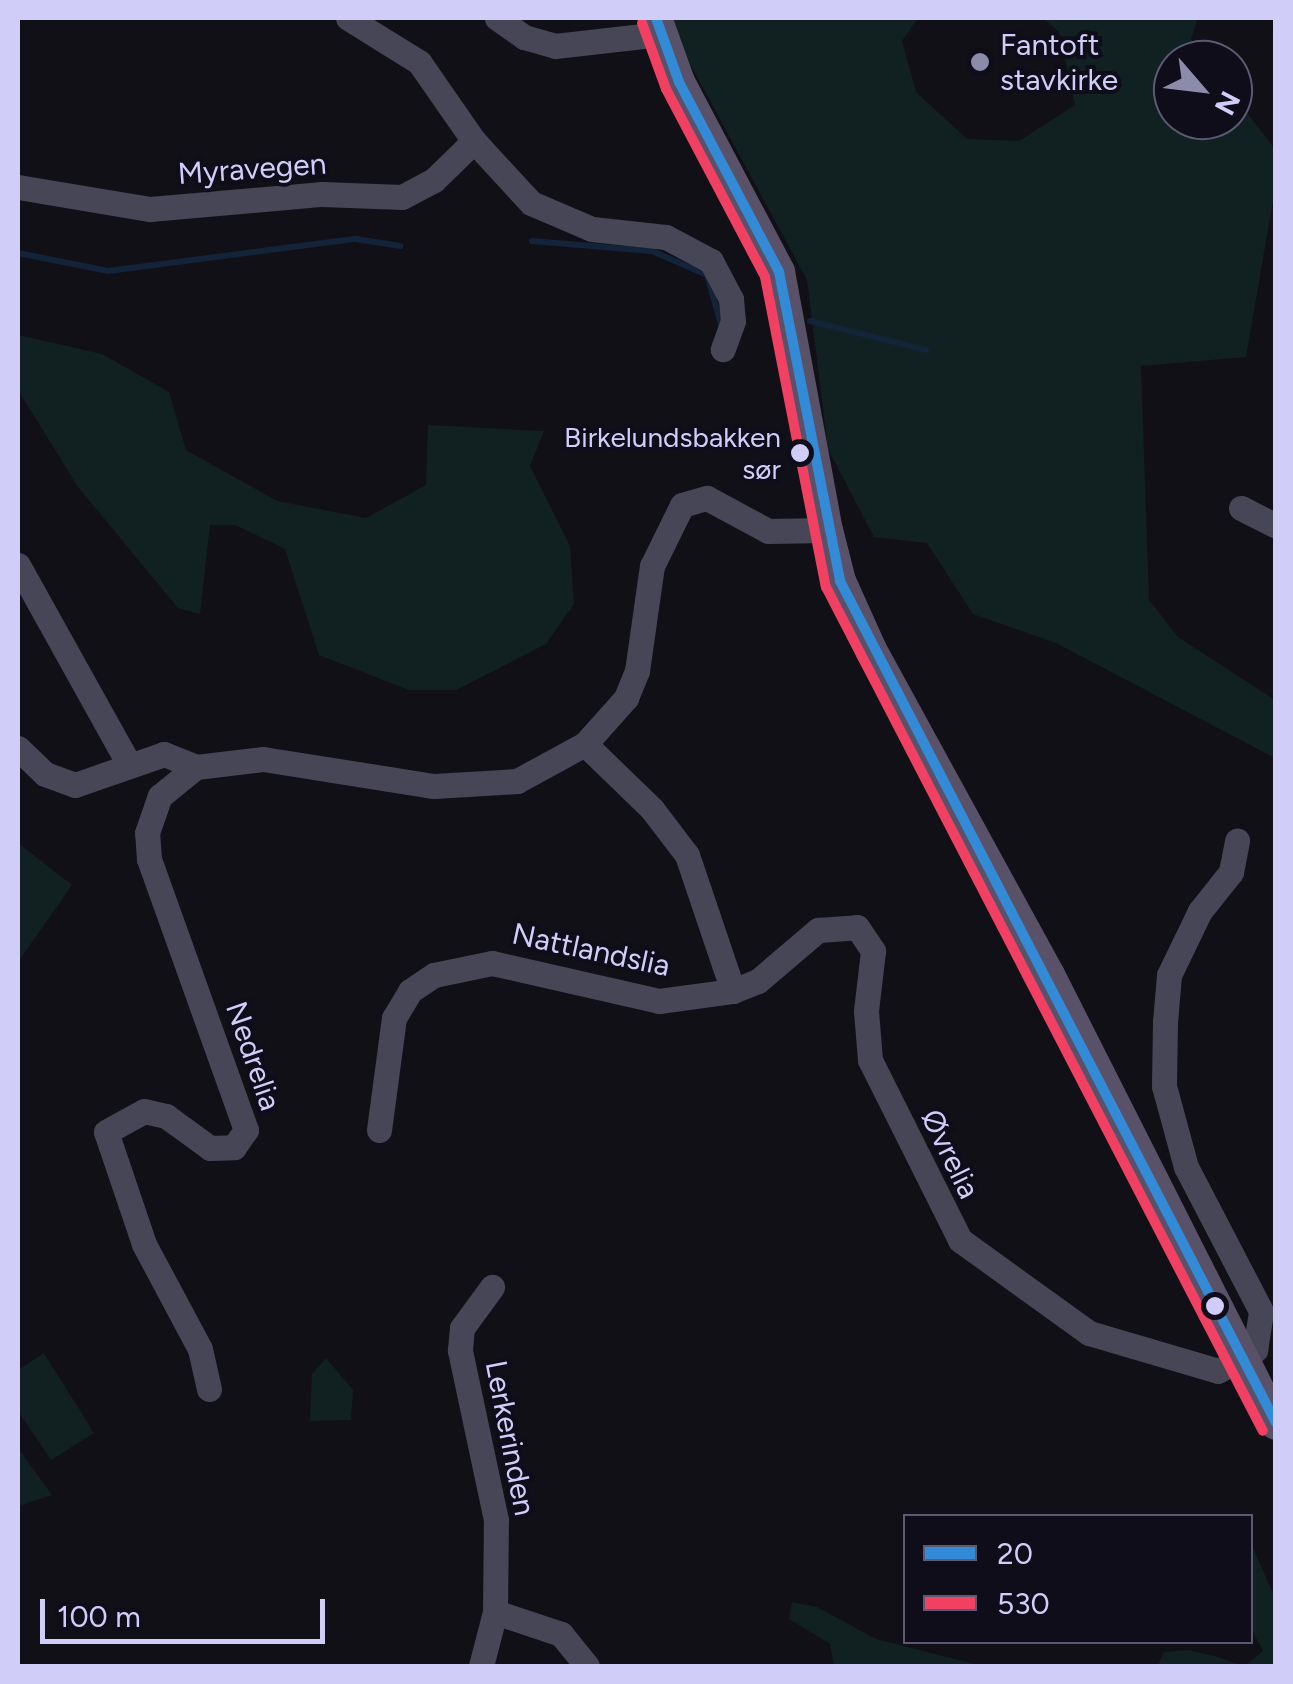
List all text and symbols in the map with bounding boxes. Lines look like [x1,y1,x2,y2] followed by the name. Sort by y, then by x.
[1000,27,1118,98] place label: Fantoft stavkirke
[1153,40,1253,140] north arrow
[969,51,991,73] marker: Fantoft stavkirke
[1208,86,1248,121] text: N
[177,146,327,192] street label: Myravegen
[564,420,781,486] place label: Birkelundsbakken sør
[790,443,810,463] marker: Birkelundsbakken sør
[509,916,673,984] street label: Nattlandslia
[218,997,288,1115] street label: Nedrelia
[913,1104,987,1204] street label: Øvrelia
[1205,1296,1225,1316] unlabelled marker
[477,1357,543,1519] street label: Lerkerinden
[903,1514,1253,1644] legend
[997,1535,1033,1572] text: 20
[45,1579,330,1641] scale bar
[997,1585,1050,1622] text: 530
[57,1598,141,1635] text: 100 m

